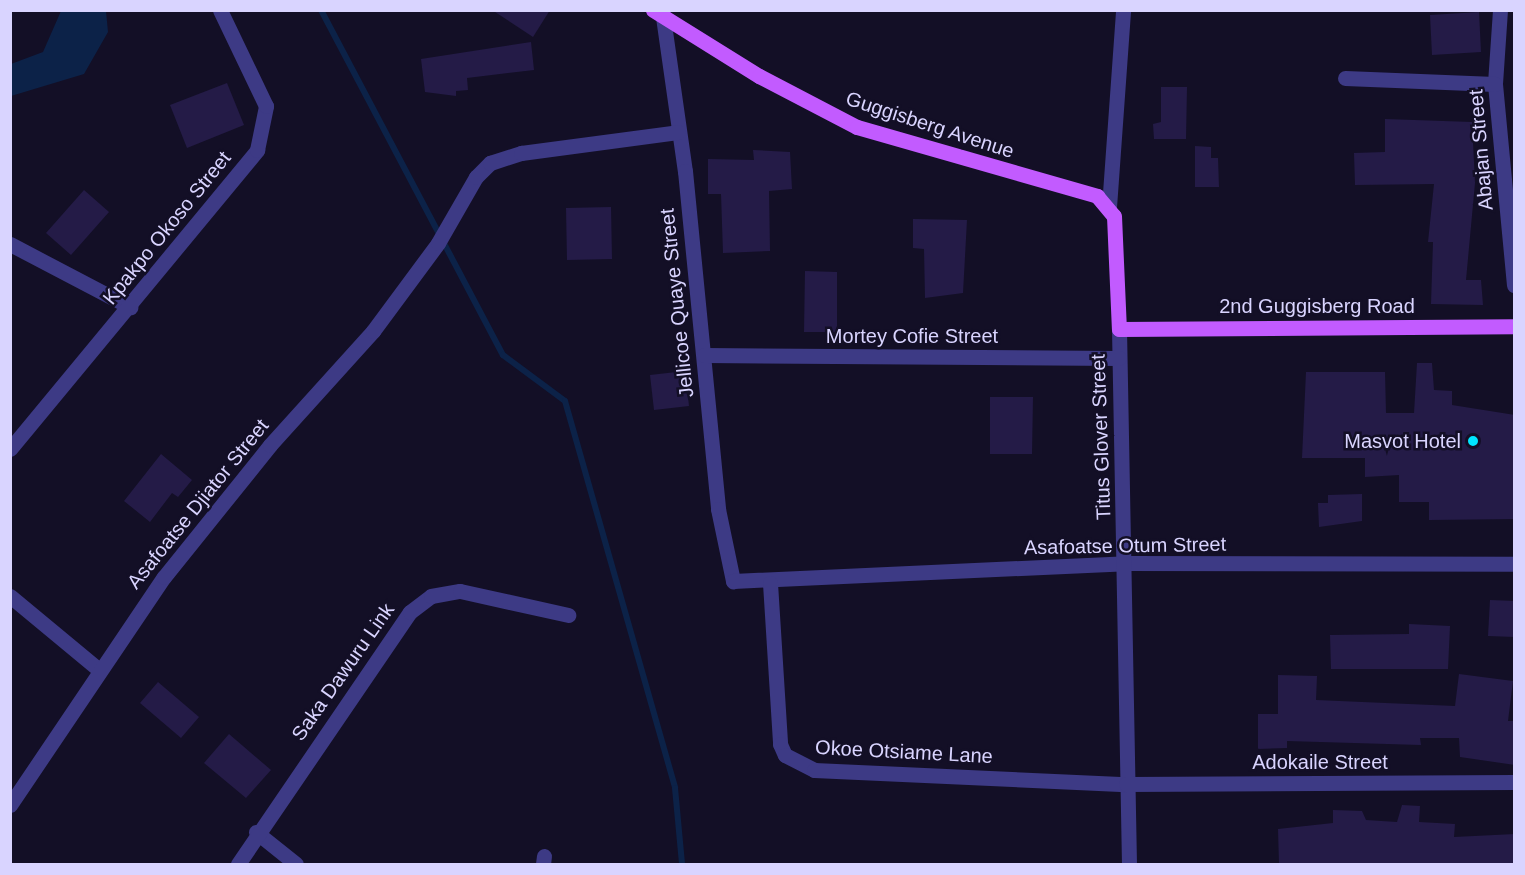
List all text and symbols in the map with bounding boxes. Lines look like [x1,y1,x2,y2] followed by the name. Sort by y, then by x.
[842,86,1018,164] street label: Guggisberg Avenue
[1464,89,1498,211] street label: Abajan Street
[98,147,236,309] street label: Kpakpo Okoso Street
[655,207,699,399] street label: Jellicoe Quaye Street
[1219,294,1415,318] street label: 2nd Guggisberg Road
[826,324,998,348] street label: Mortey Cofie Street
[1086,354,1116,520] street label: Titus Glover Street
[122,414,274,594] street label: Asafoatse Djiator Street
[1344,429,1461,453] place label: Masvot Hotel
[1466,434,1480,448] marker: Masvot Hotel
[1024,532,1226,560] street label: Asafoatse Otum Street
[287,599,399,745] street label: Saka Dawuru Link
[815,735,993,769] street label: Okoe Otsiame Lane
[1252,750,1388,774] street label: Adokaile Street

